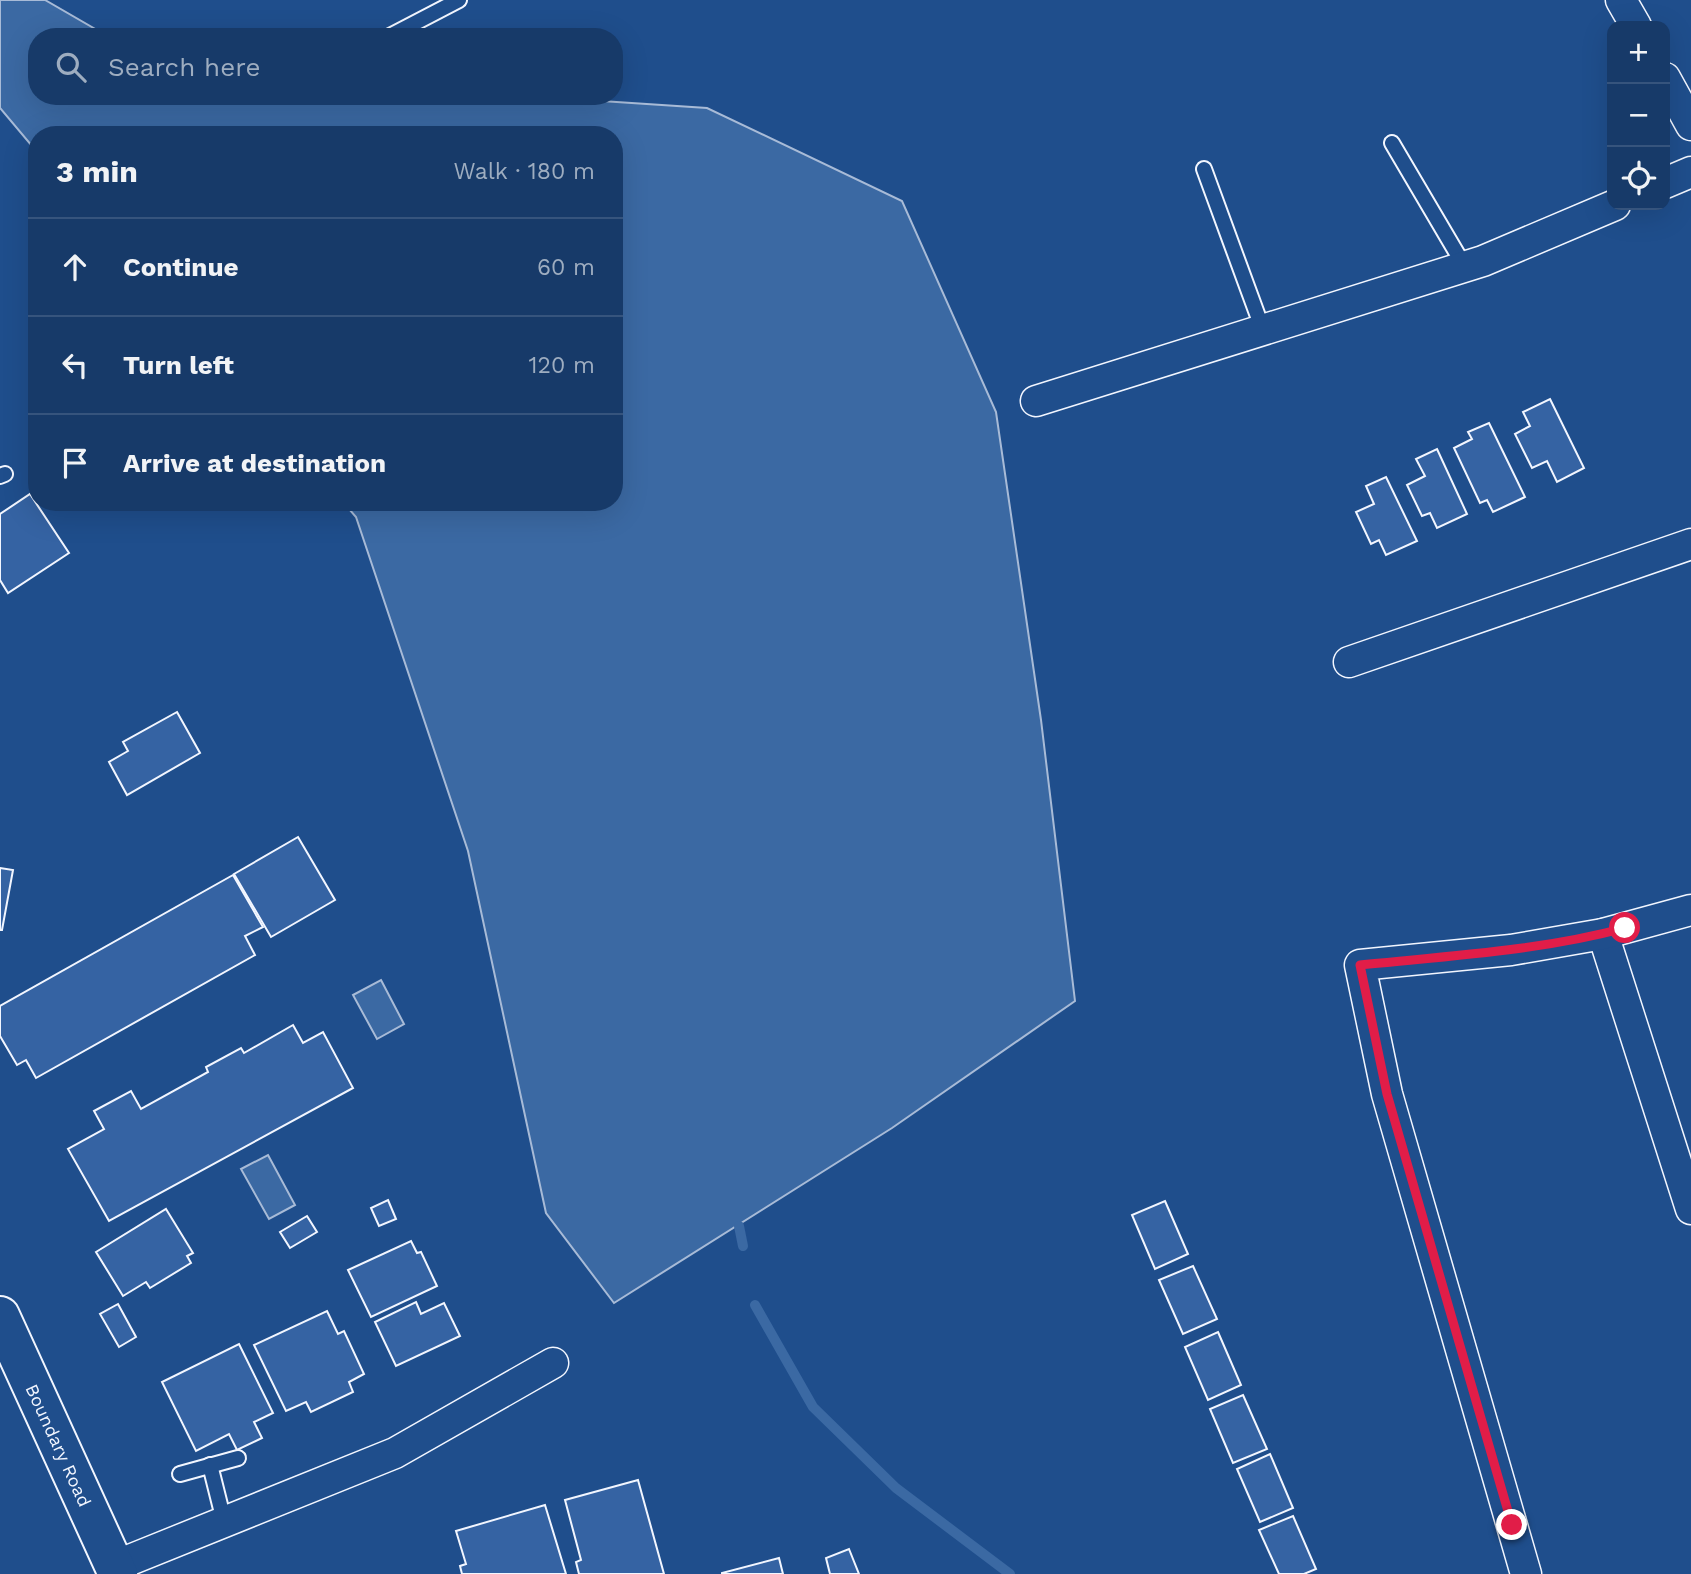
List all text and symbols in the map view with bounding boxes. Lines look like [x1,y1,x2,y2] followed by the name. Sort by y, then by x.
[1607,21,1670,210] map controls
[1607,21,1670,84] button: +
[28,28,623,105] search box
[52,48,90,86] icon: search
[108,52,260,82] text: Search here
[1607,84,1670,147] button: −
[1607,147,1670,210] button: locate
[56,154,138,189] text: 3 min
[454,158,595,185] text: Walk · 180 m
[56,248,94,286] icon: ahead
[123,252,239,282] text: Continue
[537,254,595,281] text: 60 m
[56,346,94,384] icon: left
[123,350,234,380] text: Turn left
[529,352,595,379] text: 120 m
[56,444,94,482] icon: arrive
[123,448,386,478] text: Arrive at destination
[1609,912,1640,943] route start
[22,1380,96,1510] street label: Boundary Road
[1496,1509,1527,1540] route end

